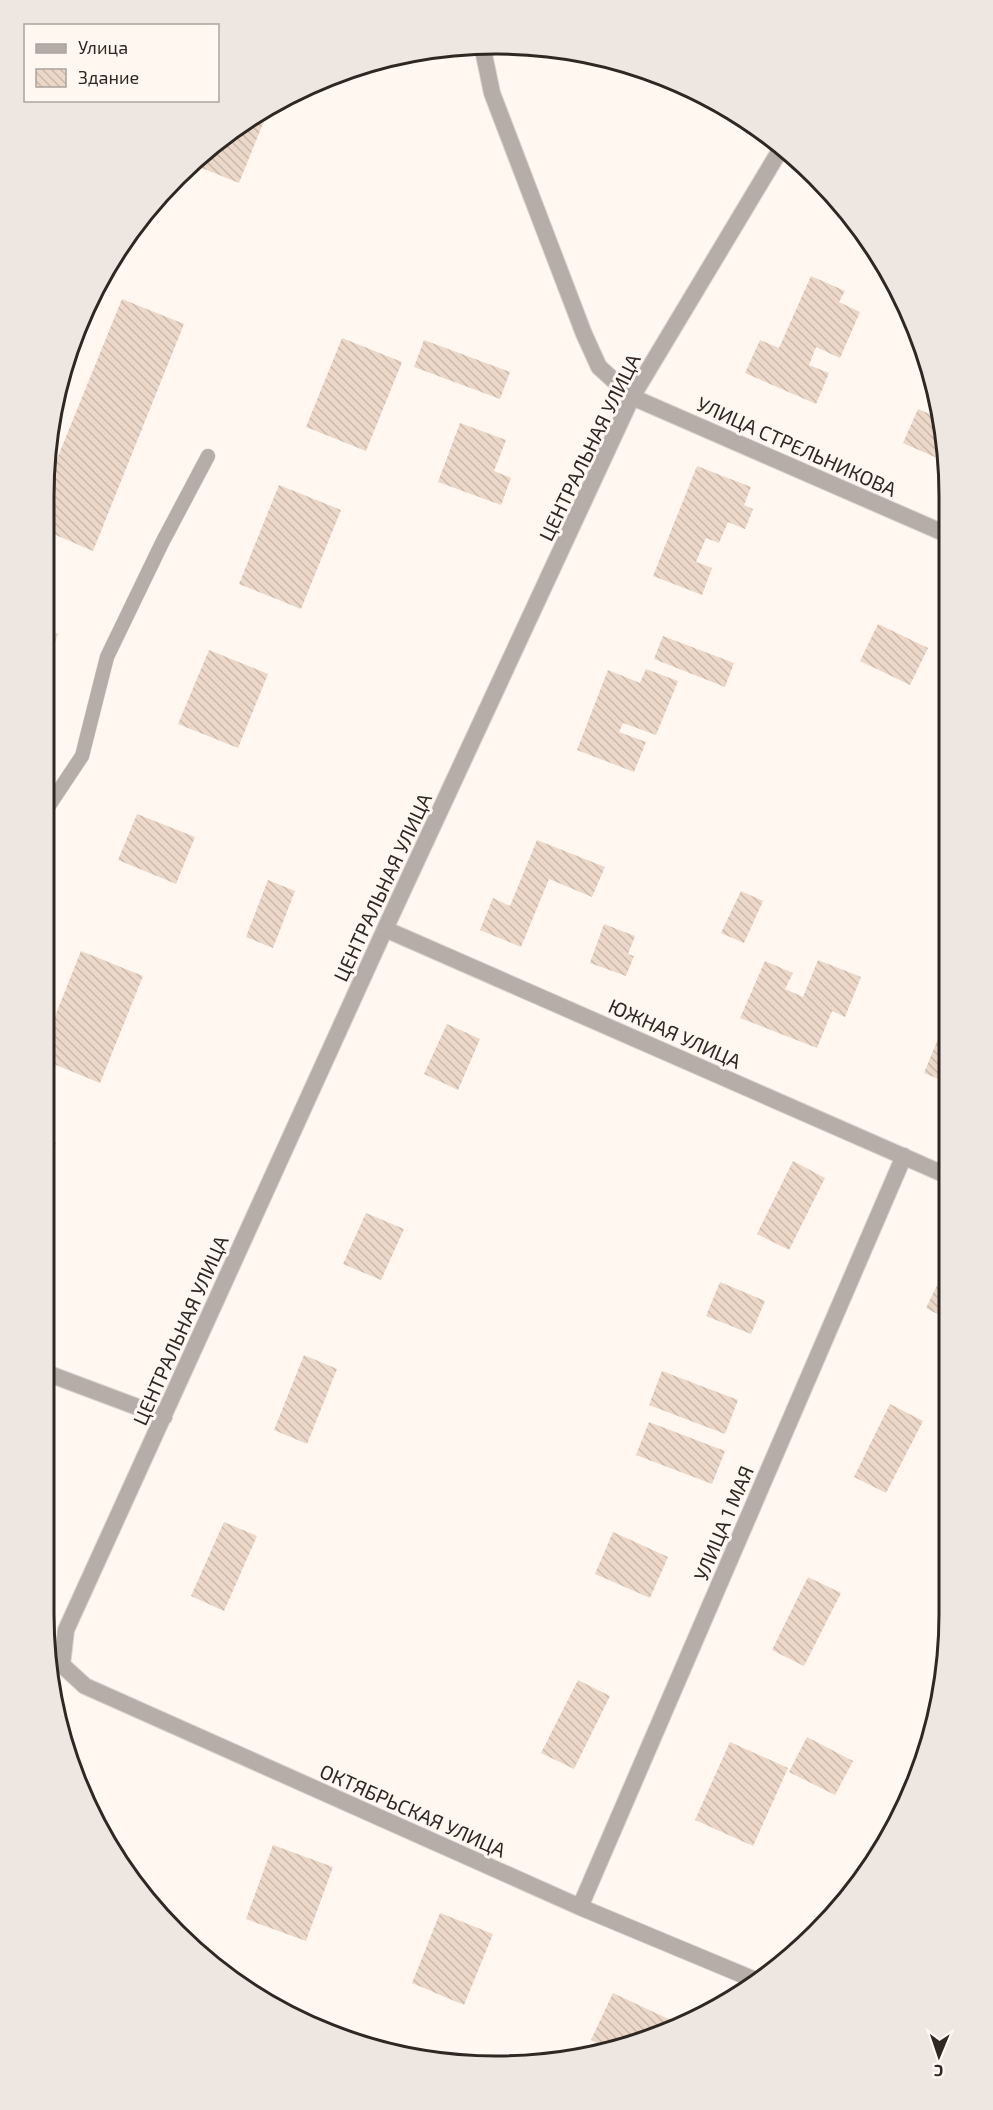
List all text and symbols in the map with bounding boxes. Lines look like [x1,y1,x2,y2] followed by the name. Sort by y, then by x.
[24,24,219,102] legend
[78,36,128,58] text: Улица
[78,66,139,88] text: Здание
[533,349,645,544] street label: ЦЕНТРАЛЬНАЯ УЛИЦА
[693,391,901,501] street label: УЛИЦА СТРЕЛЬНИКОВА
[328,788,436,985] street label: ЦЕНТРАЛЬНАЯ УЛИЦА
[605,993,745,1073] street label: ЮЖНАЯ УЛИЦА
[127,1231,233,1429] street label: ЦЕНТРАЛЬНАЯ УЛИЦА
[688,1462,758,1584] street label: УЛИЦА 1 МАЯ
[316,1758,510,1862] street label: ОКТЯБРЬСКАЯ УЛИЦА
[909,2026,969,2086] north arrow
[933,2062,943,2081] text: С

